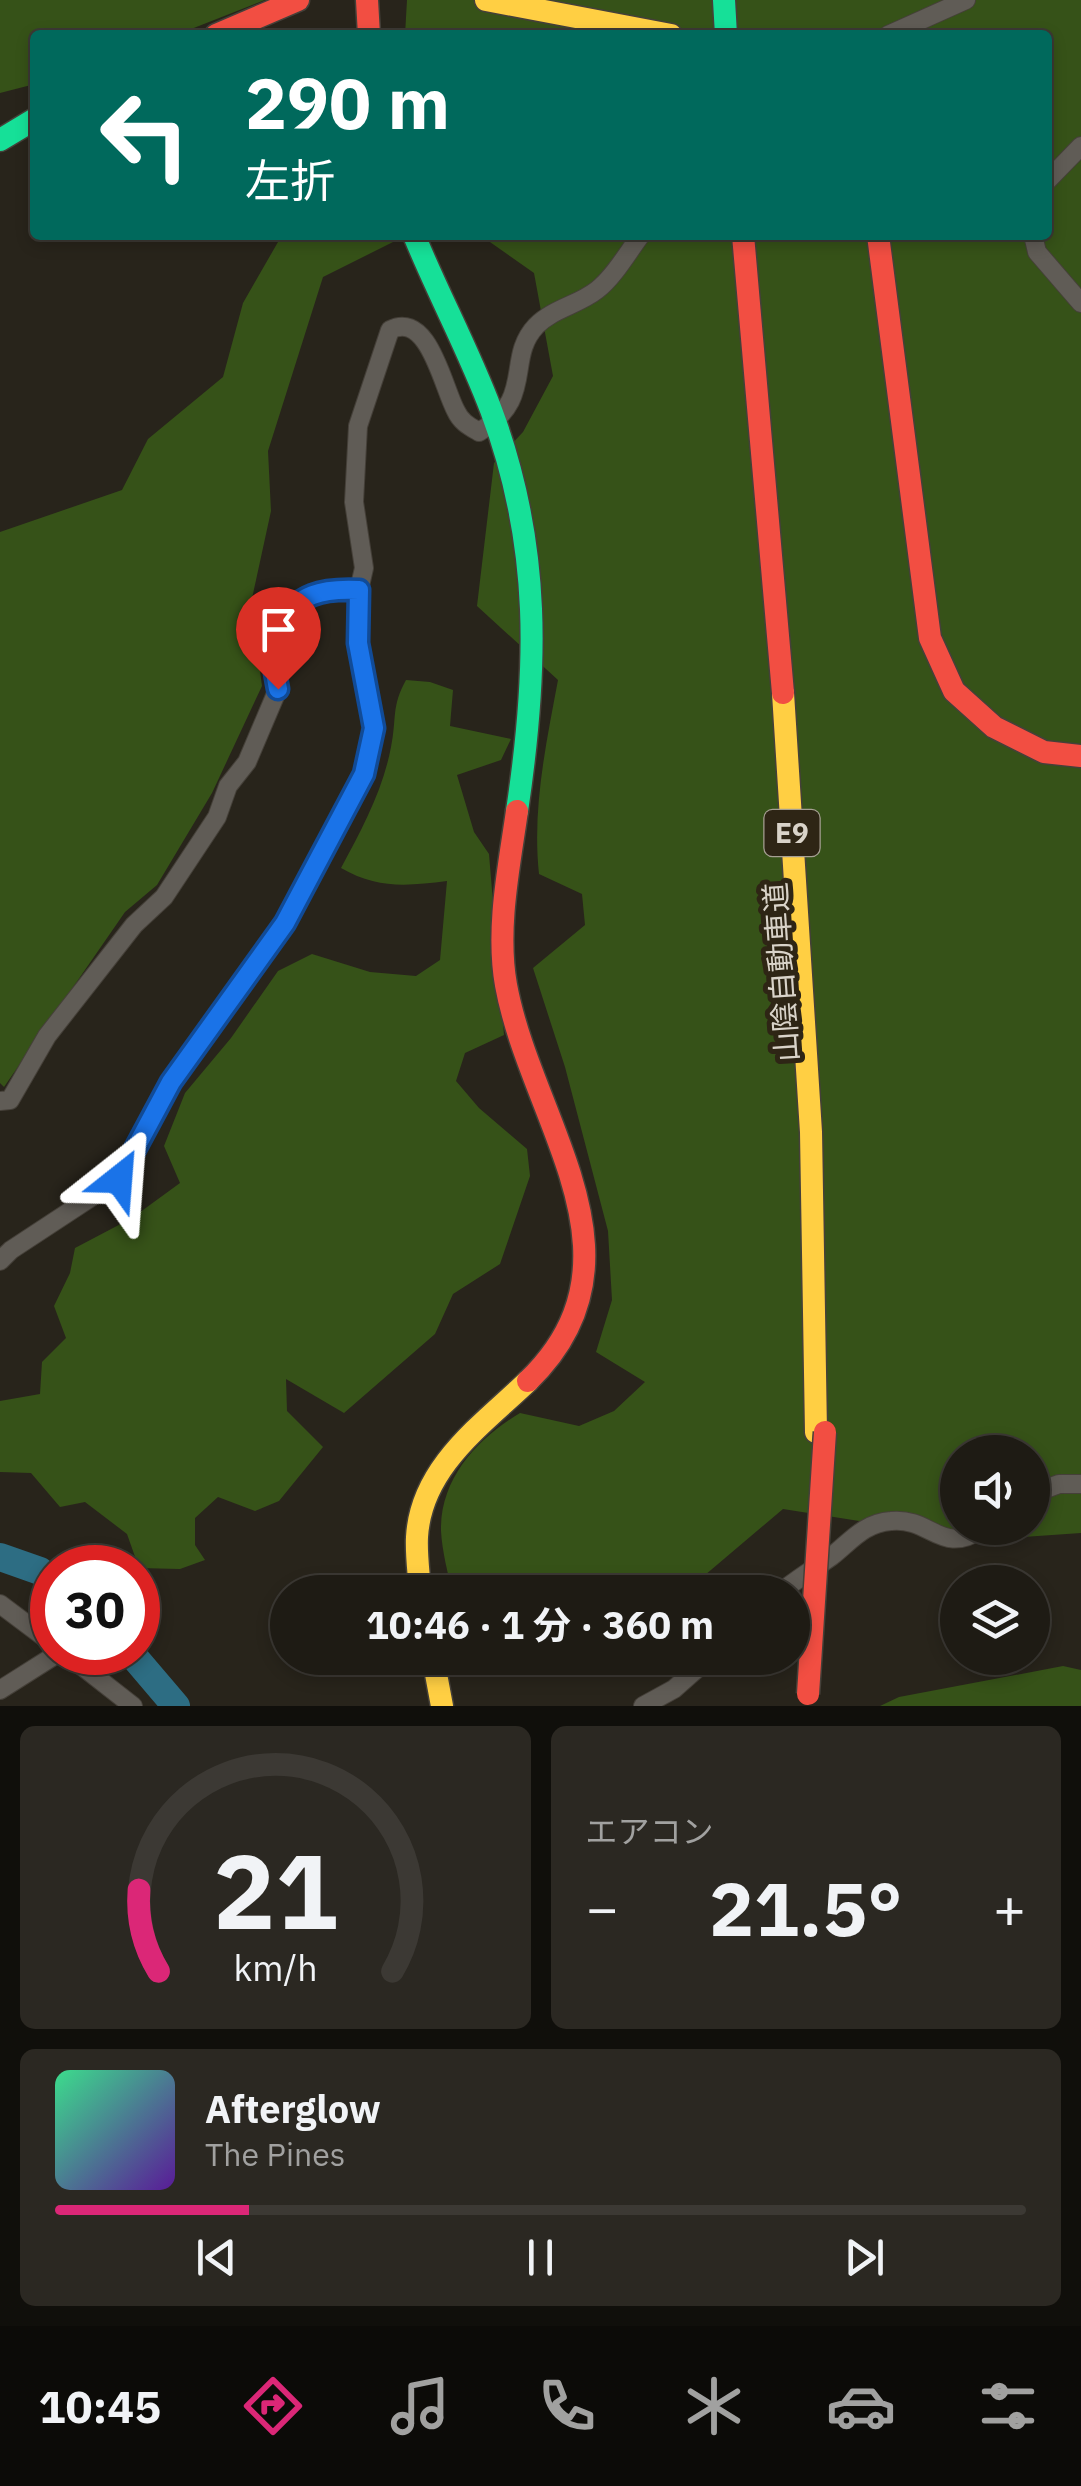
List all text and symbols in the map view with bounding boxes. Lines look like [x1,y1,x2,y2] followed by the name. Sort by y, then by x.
[245,57,450,148] text: 290 m
[80,70,210,200] icon: left
[245,151,335,209] text: 左折
[236,587,321,690] pin
[251,602,306,657] icon: arrive
[764,810,820,856] road number: E9
[755,881,806,1063] street label: 山陰自動車道
[67,1127,171,1231] position arrow
[940,1435,1050,1675] map controls
[940,1435,1050,1545] button: sound
[30,1545,160,1675] speed limit sign: 30
[940,1565,1050,1675] button: layers
[366,1600,714,1649] text: 10:46 · 1 分 · 360 m
[586,1810,714,1852] text: エアコン
[213,1822,338,1958] text: 21
[709,1859,903,1957] text: 21.5°
[586,1872,619,1943] text: −
[993,1872,1026,1943] text: +
[233,1944,317,1991] text: km/h
[205,2084,381,2133] text: Afterglow
[205,2133,345,2175] text: The Pines
[189,2230,244,2285] icon: previous
[513,2230,568,2285] icon: pause
[837,2230,892,2285] icon: next
[238,2371,308,2441] icon: directions
[385,2371,455,2441] icon: music
[532,2371,602,2441] icon: phone
[679,2371,749,2441] icon: climate
[826,2371,896,2441] icon: car
[973,2371,1043,2441] icon: filters
[38,2377,161,2435] text: 10:45

